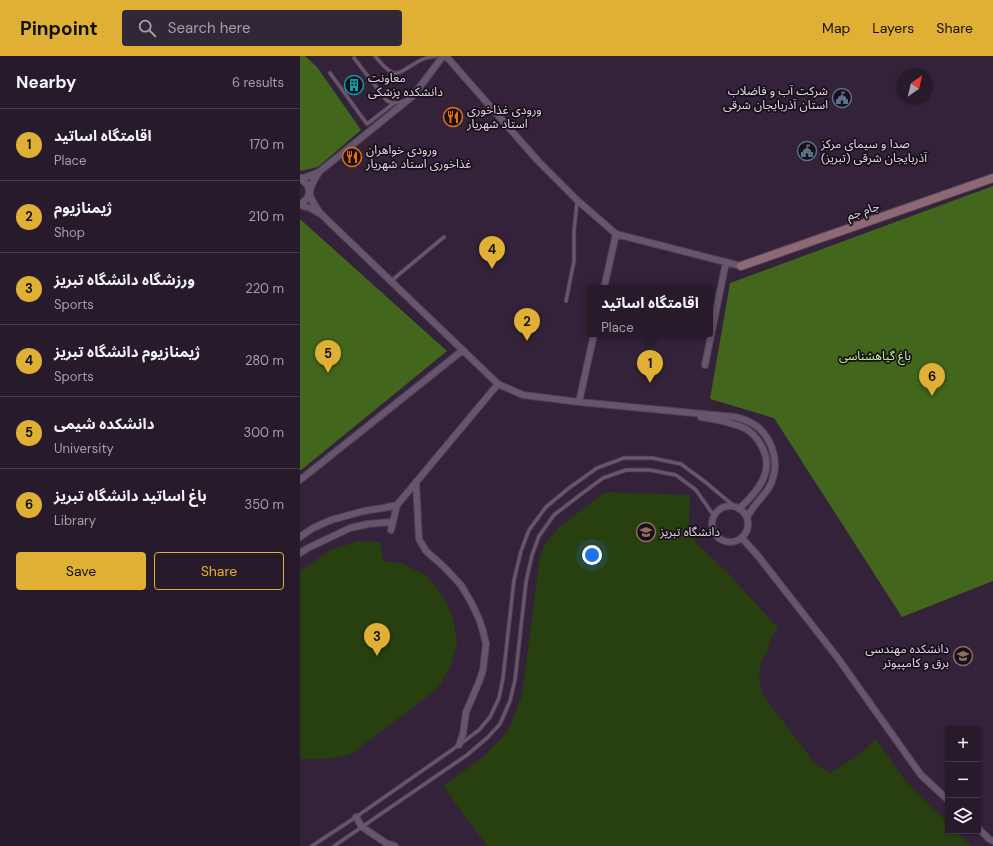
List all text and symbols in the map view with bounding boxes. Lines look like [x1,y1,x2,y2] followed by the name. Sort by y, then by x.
[122,10,402,46] search box
[20,16,98,41] text: Pinpoint
[136,17,158,39] icon: search
[168,18,251,38] text: Search here
[822,19,850,37] text: Map
[872,19,914,37] text: Layers
[936,19,973,37] text: Share
[897,68,933,104] north arrow
[368,70,443,100] place label: معاونت دانشکده پزشکی
[16,71,76,93] text: Nearby
[232,74,284,91] text: 6 results
[343,74,365,96] building icon: معاونت دانشکده پزشکی
[723,83,828,113] place label: شرکت آب و فاضلاب استان آذربایجان شرقی
[831,87,853,109] public building icon: شرکت آب و فاضلاب استان آذربایجان شرقی
[466,102,542,132] place label: ورودی غذاخوری استاد شهریار
[442,106,464,128] restaurant icon: ورودی غذاخوری استاد شهریار
[54,126,152,146] text: اقامتگاه اساتید
[27,136,31,153] text: 1
[249,136,284,153] text: 170 m
[820,136,928,166] place label: صدا و سیمای مرکز آذربایجان شرقی (تبریز)
[796,140,818,162] public building icon: صدا و سیمای مرکز آذربایجان شرقی (تبریز)
[365,142,471,172] place label: ورودی خواهران غذاخوری استاد شهریار
[341,146,363,168] restaurant icon: ورودی خواهران غذاخوری استاد شهریار
[54,152,86,169] text: Place
[54,198,112,218] text: ژیمنازیوم
[845,198,882,225] street label: جام جم
[25,208,33,225] text: 2
[249,208,284,225] text: 210 m
[54,224,85,241] text: Shop
[479,236,505,269] pin: 4
[54,270,195,290] text: ورزشگاه دانشگاه تبریز
[25,280,33,297] text: 3
[245,280,284,297] text: 220 m
[587,285,713,337] popup
[601,293,699,313] text: اقامتگاه اساتید
[54,296,94,313] text: Sports
[514,308,540,341] pin: 2
[601,319,634,336] text: Place
[315,340,341,373] pin: 5
[54,342,200,362] text: ژیمنازیوم دانشگاه تبریز
[839,348,911,365] park label: باغ گیاهشناسی
[637,350,663,383] pin: 1
[25,352,33,369] text: 4
[245,352,284,369] text: 280 m
[919,363,945,396] pin: 6
[54,368,94,385] text: Sports
[54,414,154,434] text: دانشکده شیمی
[25,424,33,441] text: 5
[243,424,284,441] text: 300 m
[54,440,114,457] text: University
[54,486,207,506] text: باغ اساتید دانشگاه تبریز
[25,496,33,513] text: 6
[244,496,284,513] text: 350 m
[54,512,96,529] text: Library
[635,521,657,543] school or university icon: دانشگاه تبریز
[659,524,720,540] place label: دانشگاه تبریز
[582,545,602,565] your location
[16,552,146,590] button: Save
[154,552,284,590] button: Share
[364,623,390,656] pin: 3
[865,641,949,671] place label: دانشکده مهندسی برق و کامپیوتر
[952,645,974,667] school or university icon: دانشکده مهندسی برق و کامپیوتر
[945,726,981,834] map controls
[945,726,981,762] button: +
[945,762,981,798] button: −
[945,798,981,834] button: layers

